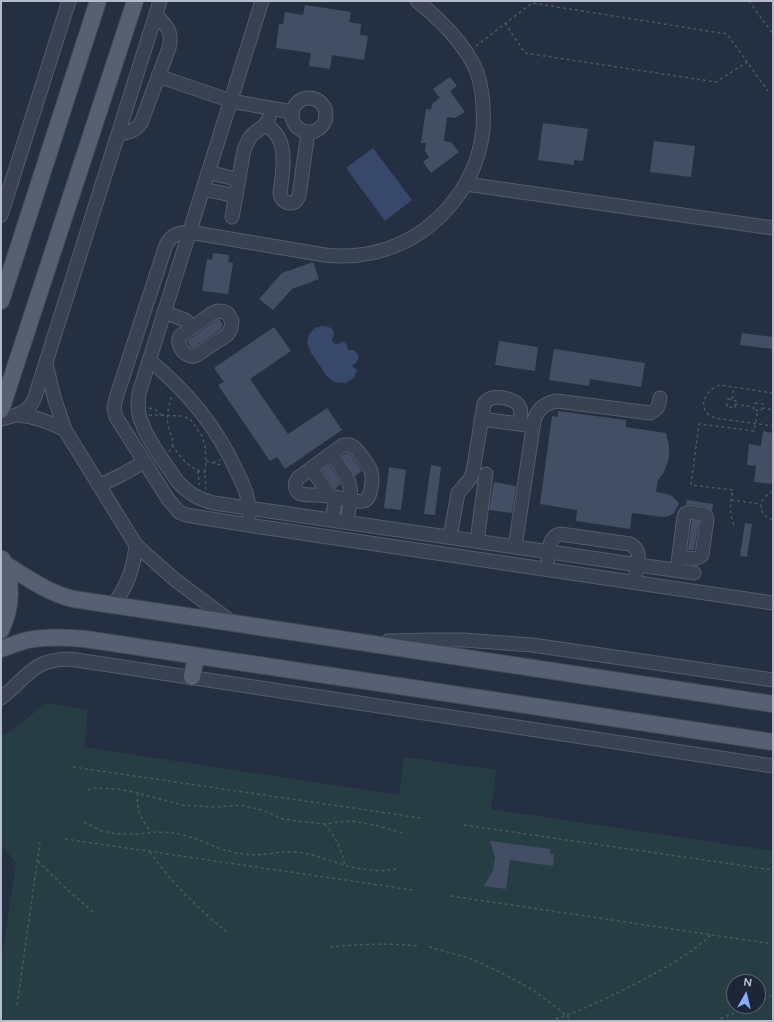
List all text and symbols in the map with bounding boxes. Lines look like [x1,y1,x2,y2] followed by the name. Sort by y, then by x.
[726,974,766,1014] north arrow
[742,976,753,990] text: N

